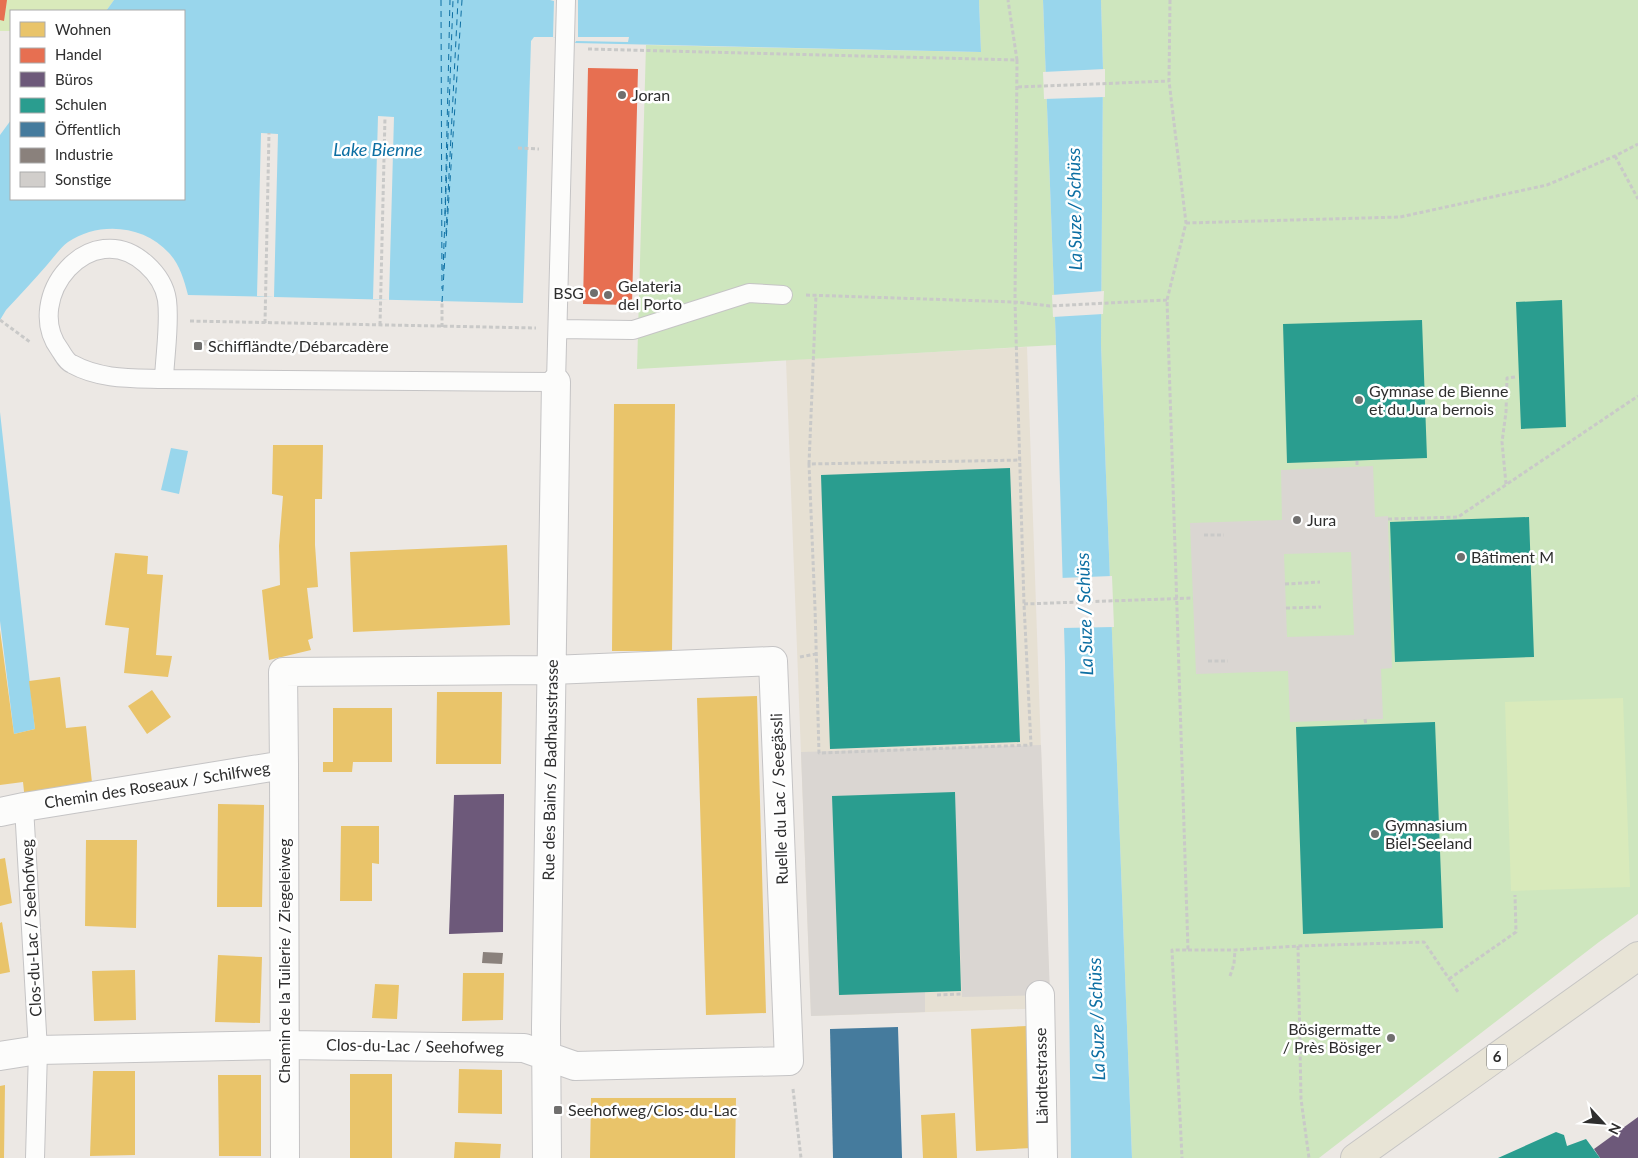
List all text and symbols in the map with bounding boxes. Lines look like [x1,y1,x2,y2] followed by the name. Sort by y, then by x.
[10,10,185,200] legend
[55,20,111,38] text: Wohnen
[55,45,102,63] text: Handel
[55,70,93,88] text: Büros
[632,85,670,104] place label: Joran
[616,89,628,101] marker: Joran
[55,95,107,113] text: Schulen
[55,120,121,138] text: Öffentlich
[333,138,423,160] water label: Lake Bienne
[55,145,113,163] text: Industrie
[1062,147,1086,271] water label: La Suze / Schüss
[55,170,111,188] text: Sonstige
[618,276,682,313] place label: Gelateria del Porto
[553,283,584,302] place label: BSG
[588,287,600,299] marker: BSG
[602,289,614,301] marker: Gelateria del Porto
[208,336,389,355] place label: Schiffländte/Débarcadère
[192,340,204,352] marker: Schiffländte/Débarcadère
[1369,381,1508,418] place label: Gymnase de Bienne et du Jura bernois
[1353,394,1365,406] marker: Gymnase de Bienne et du Jura bernois
[1307,510,1336,529] place label: Jura
[1291,514,1303,526] marker: Jura
[1471,547,1554,566] place label: Bâtiment M
[1455,551,1467,563] marker: Bâtiment M
[1071,552,1097,676] water label: La Suze / Schüss
[538,659,561,881] street label: Rue des Bains / Badhausstrasse
[766,713,791,885] street label: Ruelle du Lac / Seegässli
[43,757,271,812] street label: Chemin des Roseaux / Schilfweg
[1385,815,1472,852] place label: Gymnasium Biel-Seeland
[1369,828,1381,840] marker: Gymnasium Biel-Seeland
[274,838,293,1084] street label: Chemin de la Tuilerie / Ziegeleiweg
[16,839,45,1017] street label: Clos-du-Lac / Seehofweg
[1083,957,1109,1081] water label: La Suze / Schüss
[1283,1019,1381,1056] place label: Bösigermatte / Près Bösiger
[1030,1027,1051,1125] street label: Ländtestrasse
[1385,1032,1397,1044] marker: Bösigermatte / Près Bösiger
[326,1034,504,1057] street label: Clos-du-Lac / Seehofweg
[1487,1044,1507,1070] road number: 6
[1578,1098,1628,1148] north arrow
[568,1100,738,1119] place label: Seehofweg/Clos-du-Lac
[552,1104,564,1116] marker: Seehofweg/Clos-du-Lac
[1605,1120,1625,1137] text: N

